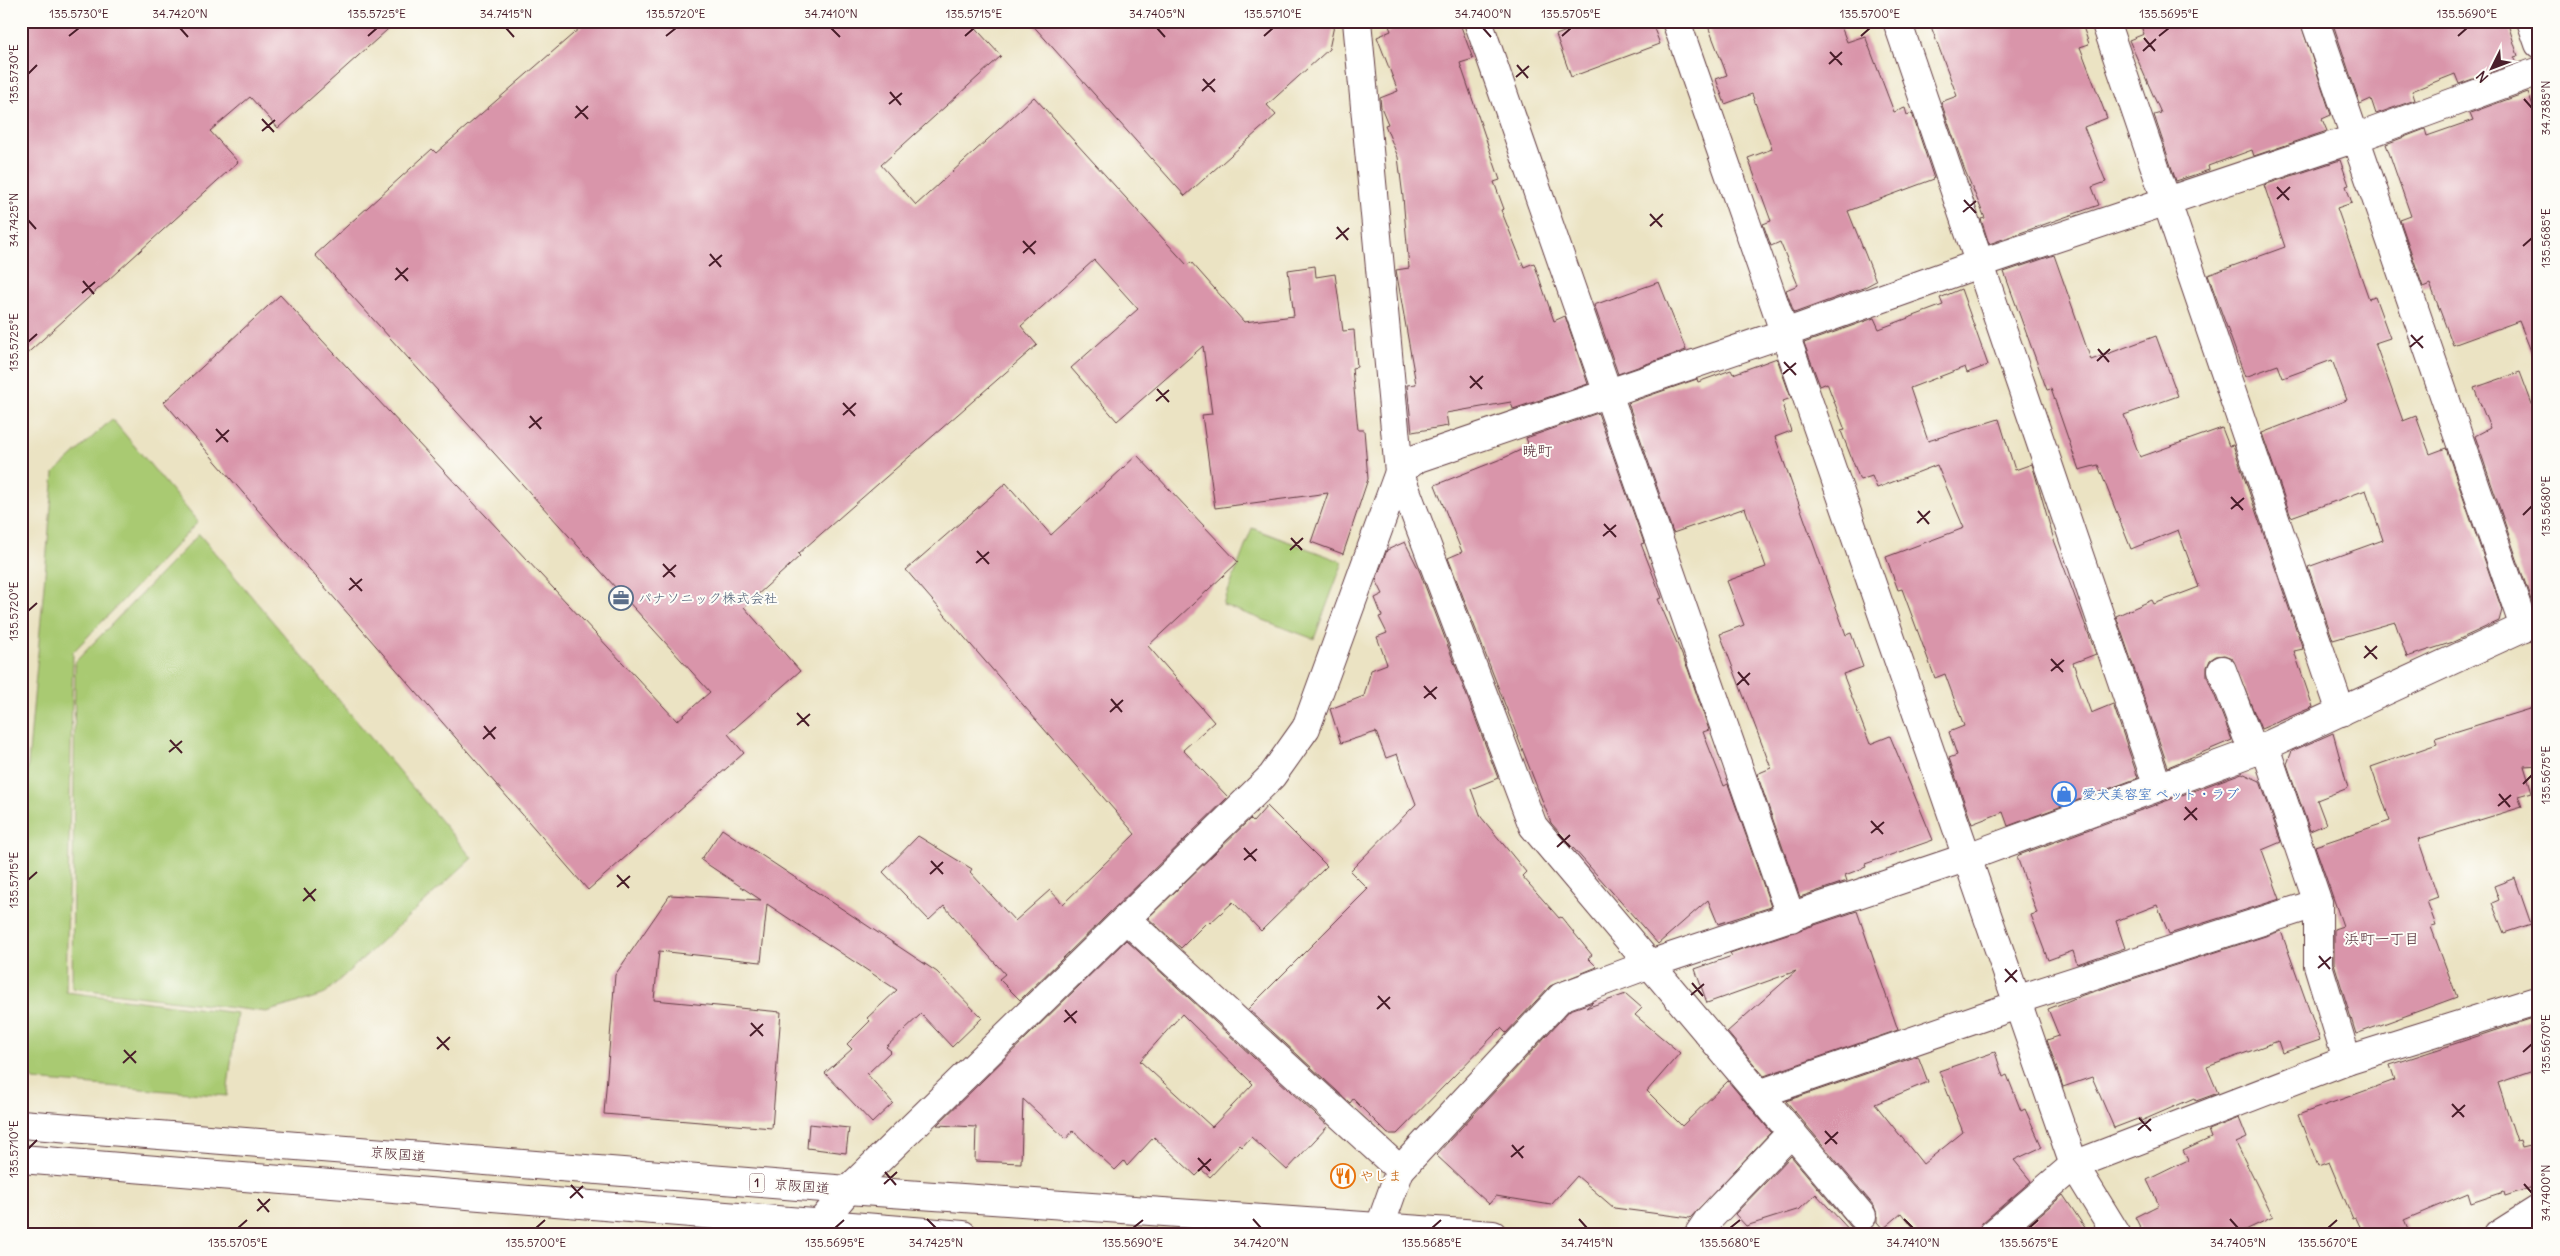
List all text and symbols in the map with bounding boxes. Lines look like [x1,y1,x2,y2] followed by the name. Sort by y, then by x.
[49,6,109,21] text: 135.5730°E
[152,6,208,21] text: 34.7420°N
[348,6,406,21] text: 135.5725°E
[480,6,532,21] text: 34.7415°N
[646,6,706,21] text: 135.5720°E
[804,6,858,21] text: 34.7410°N
[946,6,1002,21] text: 135.5715°E
[1129,6,1185,21] text: 34.7405°N
[1244,6,1302,21] text: 135.5710°E
[1455,6,1511,21] text: 34.7400°N
[1541,6,1601,21] text: 135.5705°E
[1840,6,1900,21] text: 135.5700°E
[2139,6,2199,21] text: 135.5695°E
[2437,6,2497,21] text: 135.5690°E
[2468,42,2518,92] north arrow
[6,44,21,104] text: 135.5730°E
[2472,67,2492,86] text: N
[2538,80,2553,136] text: 34.7385°N
[6,193,21,247] text: 34.7425°N
[2538,208,2553,268] text: 135.5685°E
[6,313,21,371] text: 135.5725°E
[1522,441,1553,460] district label: 暁町
[2538,476,2553,536] text: 135.5680°E
[6,581,21,641] text: 135.5720°E
[608,585,634,611] office icon: パナソニック株式会社
[638,589,778,607] place label: パナソニック株式会社
[2538,746,2553,804] text: 135.5675°E
[2051,781,2077,807] shop icon: 愛犬美容室 ペット・ラブ
[2082,785,2239,803] place label: 愛犬美容室 ペット・ラブ
[6,852,21,908] text: 135.5715°E
[2344,929,2420,948] district label: 浜町一丁目
[2538,1014,2553,1074] text: 135.5670°E
[6,1120,21,1178] text: 135.5710°E
[369,1143,427,1165] street label: 京阪国道
[1330,1163,1356,1189] restaurant icon: やしま
[2538,1165,2553,1221] text: 34.7400°N
[1360,1167,1402,1185] place label: やしま
[750,1174,764,1192] road number: 1
[773,1175,831,1197] street label: 京阪国道
[208,1235,268,1250] text: 135.5705°E
[506,1235,566,1250] text: 135.5700°E
[805,1235,865,1250] text: 135.5695°E
[909,1235,963,1250] text: 34.7425°N
[1103,1235,1163,1250] text: 135.5690°E
[1233,1235,1289,1250] text: 34.7420°N
[1402,1235,1462,1250] text: 135.5685°E
[1561,1235,1613,1250] text: 34.7415°N
[1700,1235,1760,1250] text: 135.5680°E
[1886,1235,1940,1250] text: 34.7410°N
[2000,1235,2058,1250] text: 135.5675°E
[2210,1235,2266,1250] text: 34.7405°N
[2298,1235,2358,1250] text: 135.5670°E

